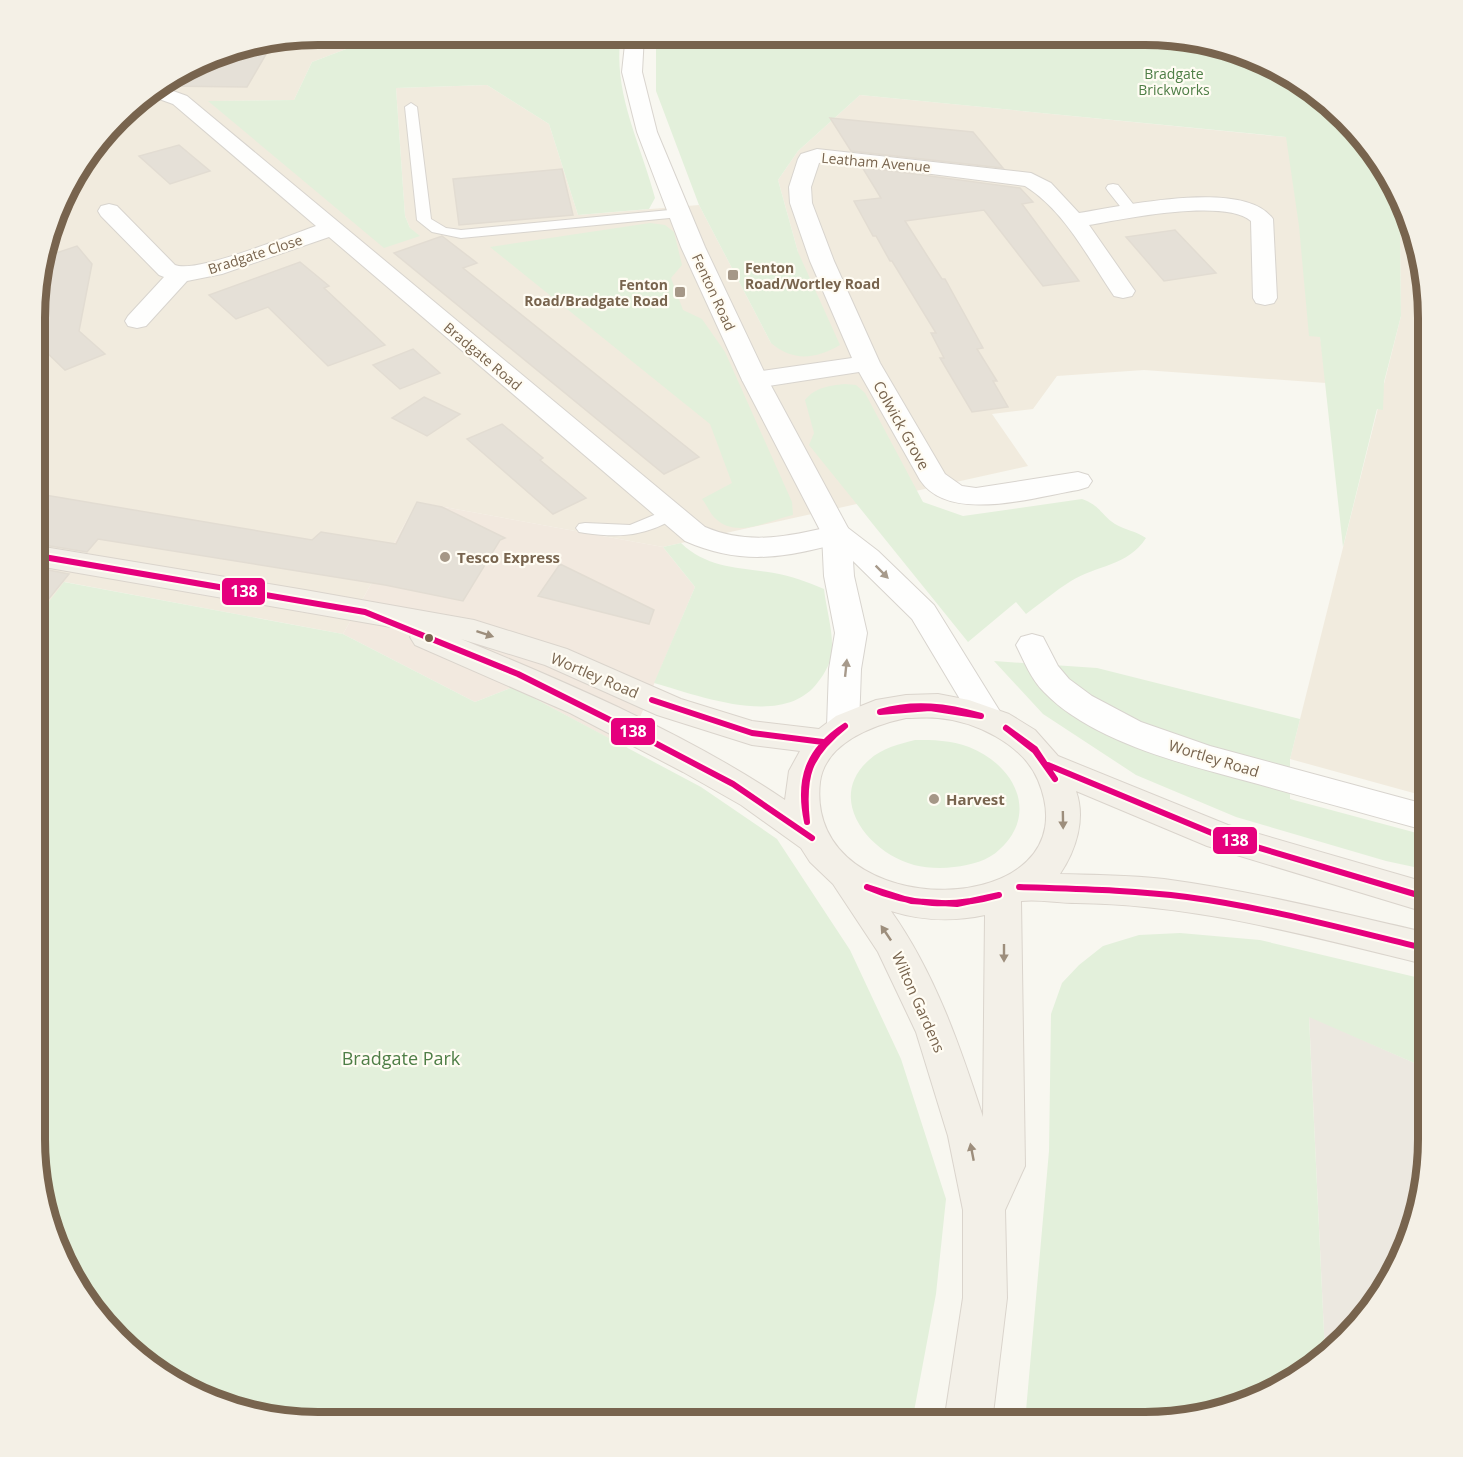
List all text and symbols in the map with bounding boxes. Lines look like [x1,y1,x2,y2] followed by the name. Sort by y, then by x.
[1138,64,1210,99] park label: Bradgate Brickworks
[821,148,932,176] street label: Leatham Avenue
[205,230,305,278] street label: Bradgate Close
[688,251,740,333] street label: Fenton Road
[745,258,880,293] place label: Fenton Road/Wortley Road
[726,268,740,282] marker: Fenton Road/Wortley Road
[524,275,668,310] place label: Fenton Road/Bradgate Road
[673,285,687,299] marker: Fenton Road/Bradgate Road
[440,318,526,394] street label: Bradgate Road
[869,377,935,473] street label: Colwick Grove
[457,547,560,567] place label: Tesco Express
[438,550,452,564] marker: Tesco Express
[874,565,889,579] one-way arrow
[221,577,266,606] line badge: 138
[230,580,258,602] text: 138
[476,630,494,640] one-way arrow
[423,632,435,644] unlabelled marker
[548,647,642,703] street label: Wortley Road
[841,658,851,677] one-way arrow
[610,717,656,746] line badge: 138
[619,720,647,742] text: 138
[1166,735,1262,781] street label: Wortley Road
[946,789,1005,809] place label: Harvest
[927,792,941,806] marker: Harvest
[1058,810,1068,829] one-way arrow
[1212,826,1258,855] line badge: 138
[1221,829,1249,851] text: 138
[880,925,891,941] one-way arrow
[999,944,1009,963] one-way arrow
[888,949,950,1055] street label: Wilton Gardens
[342,1046,461,1070] park label: Bradgate Park
[967,1143,976,1162] one-way arrow

